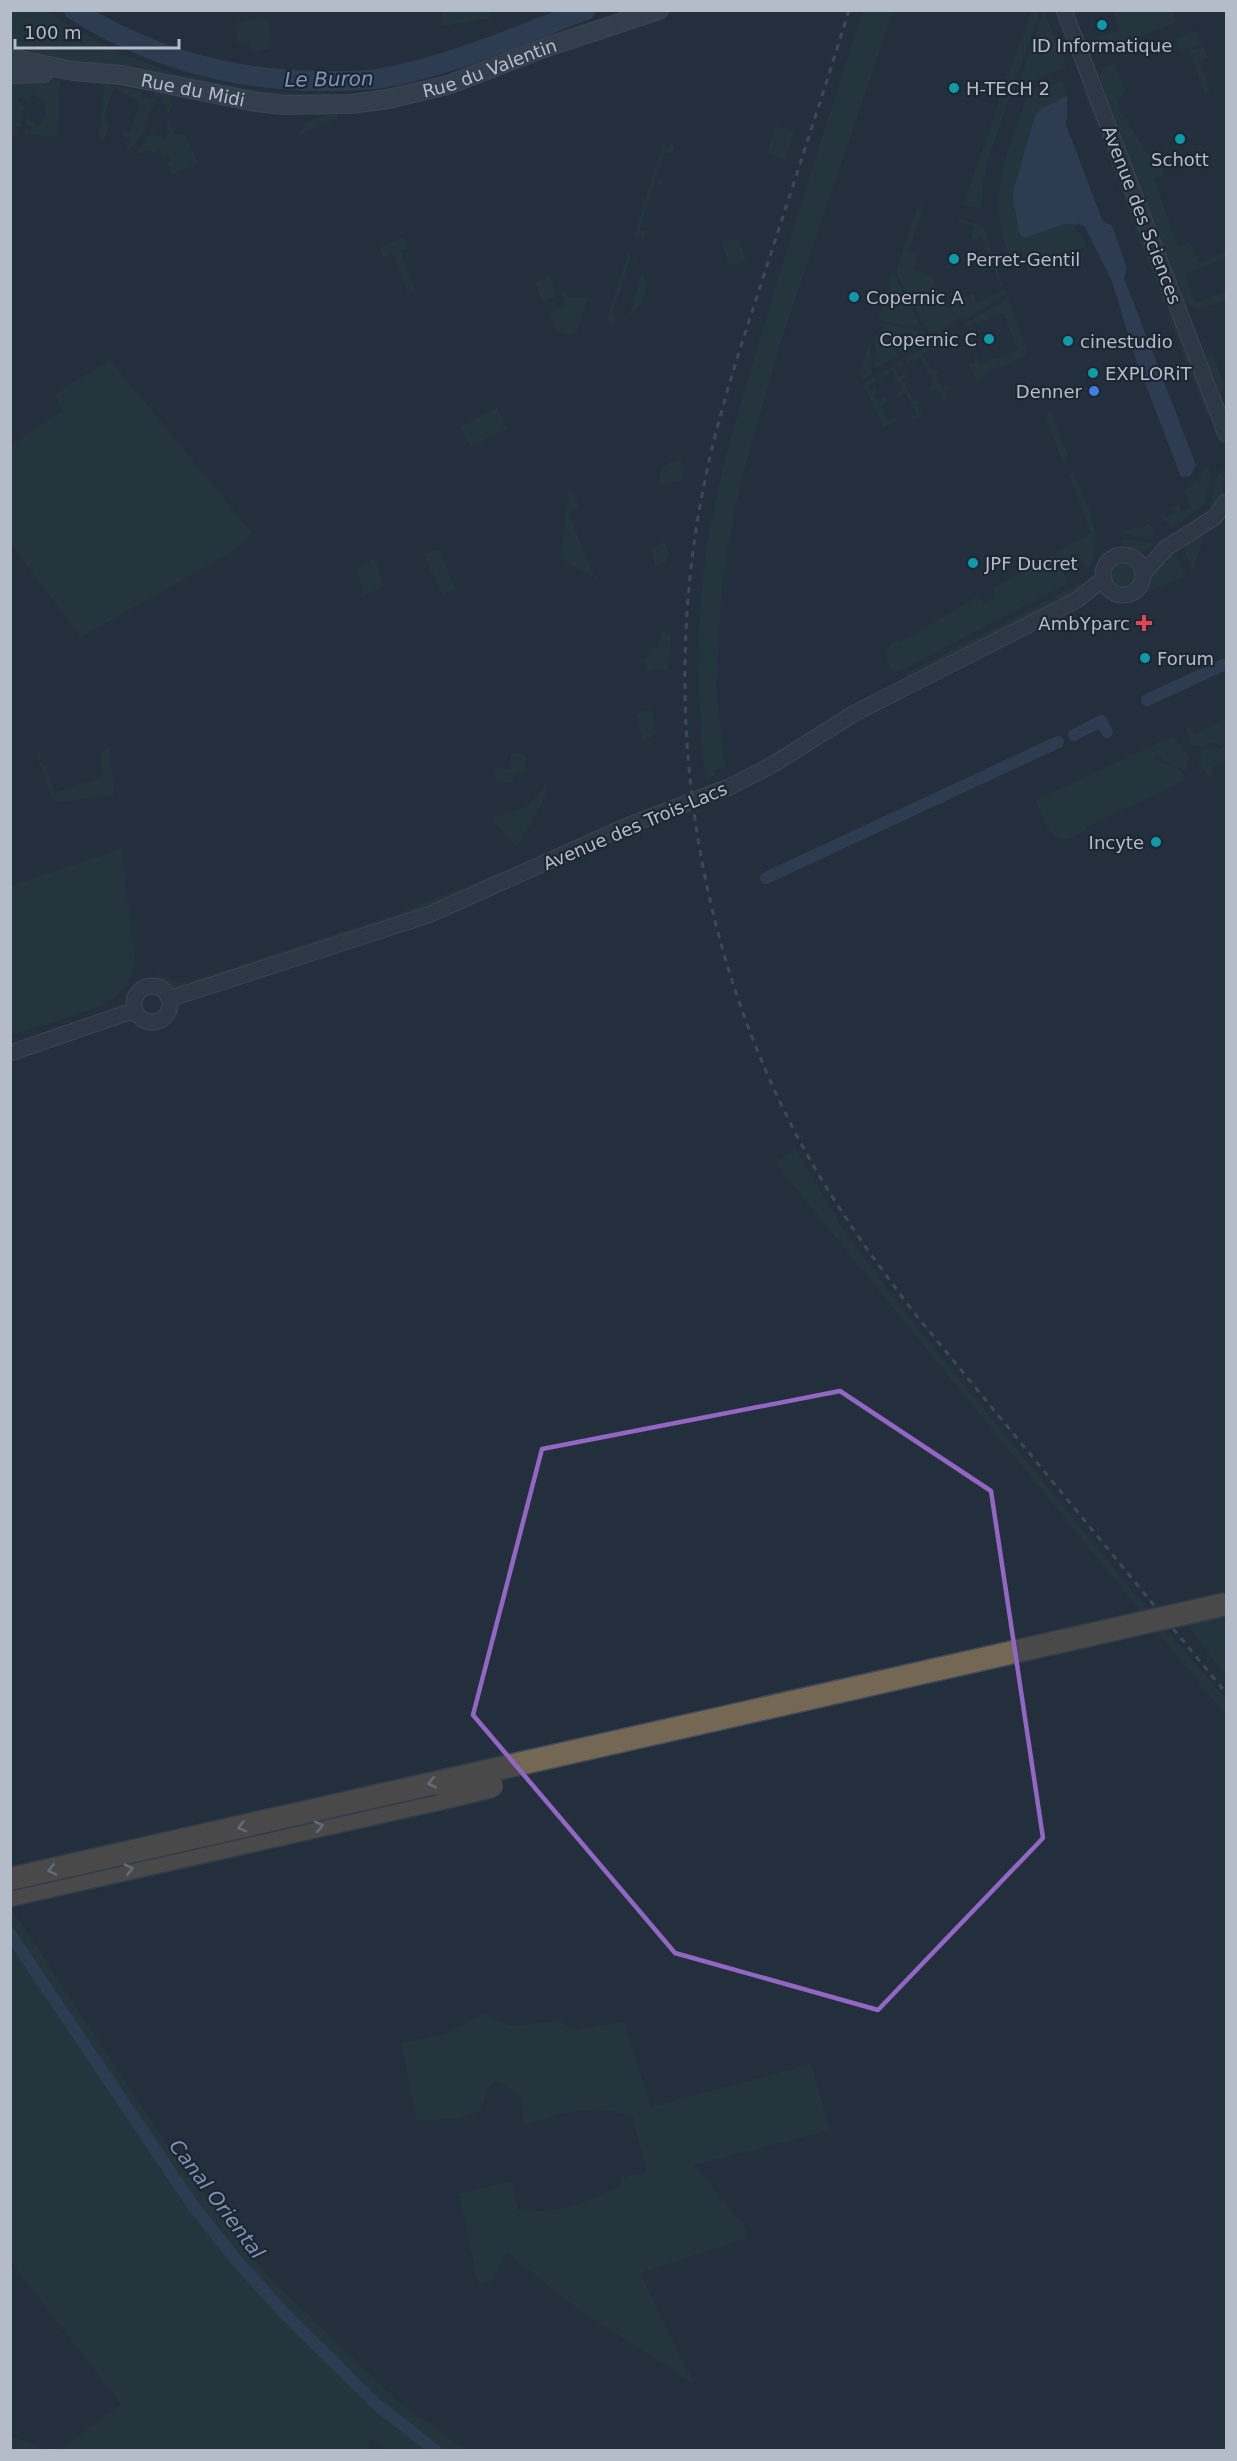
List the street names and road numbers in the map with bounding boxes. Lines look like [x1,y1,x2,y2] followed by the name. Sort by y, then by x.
[420,34,559,101] street label: Rue du Valentin
[139,69,247,110] street label: Rue du Midi
[1098,123,1186,307] street label: Avenue des Sciences
[540,778,730,874] street label: Avenue des Trois-Lacs

